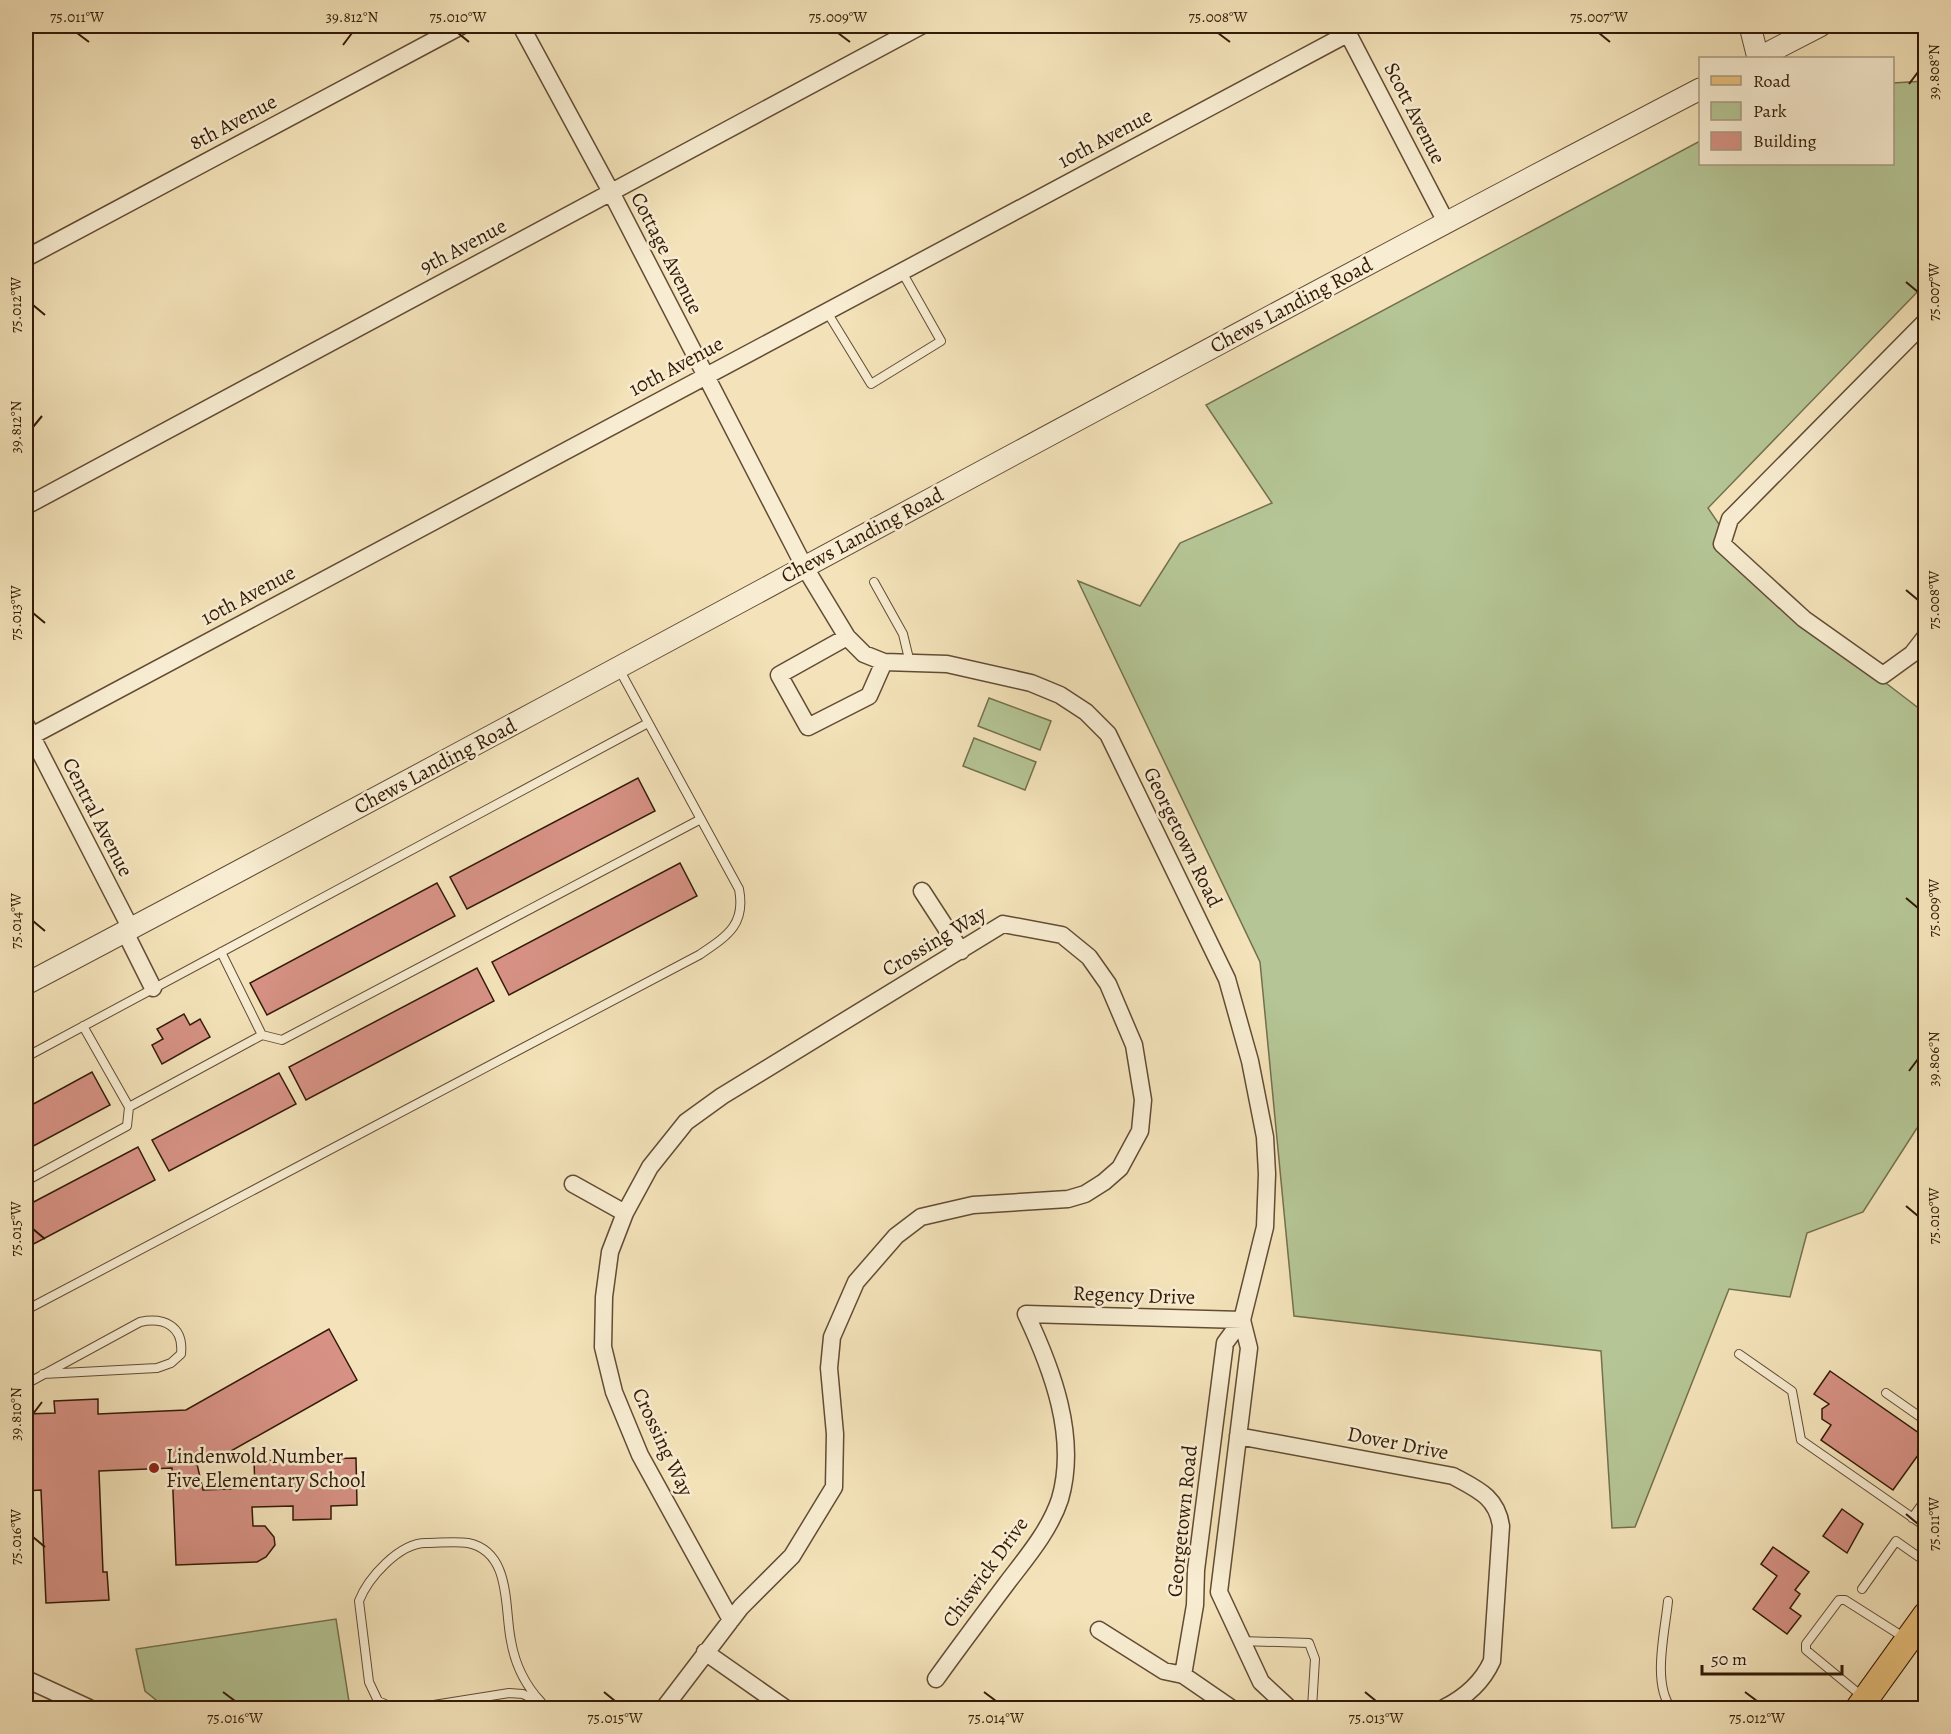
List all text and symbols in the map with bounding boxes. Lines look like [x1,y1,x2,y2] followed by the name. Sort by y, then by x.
[50,7,104,27] text: 75.011°W
[326,7,378,27] text: 39.812°N
[430,7,486,27] text: 75.010°W
[809,7,867,27] text: 75.009°W
[1188,7,1248,27] text: 75.008°W
[1570,7,1628,27] text: 75.007°W
[1924,44,1944,100] text: 39.808°N
[1377,57,1453,169] street label: Scott Avenue
[1699,57,1894,165] legend
[1753,69,1791,93] text: Road
[184,87,282,157] street label: 8th Avenue
[1753,99,1787,123] text: Park
[1053,101,1157,175] street label: 10th Avenue
[1753,129,1817,153] text: Building
[624,187,710,319] street label: Cottage Avenue
[415,211,511,281] street label: 9th Avenue
[1205,250,1378,360] street label: Chews Landing Road
[1924,263,1944,321] text: 75.007°W
[6,277,26,333] text: 75.012°W
[624,329,728,403] street label: 10th Avenue
[6,401,26,453] text: 39.812°N
[776,480,949,590] street label: Chews Landing Road
[196,558,300,632] street label: 10th Avenue
[1924,570,1944,630] text: 75.008°W
[6,585,26,641] text: 75.013°W
[349,711,522,821] street label: Chews Landing Road
[56,753,140,881] street label: Central Avenue
[1137,762,1229,912] street label: Georgetown Road
[1924,879,1944,937] text: 75.009°W
[6,893,26,949] text: 75.014°W
[877,899,992,983] street label: Crossing Way
[1924,1031,1944,1087] text: 39.806°N
[1924,1188,1944,1244] text: 75.010°W
[6,1201,26,1257] text: 75.015°W
[1072,1279,1196,1311] street label: Regency Drive
[626,1383,701,1501] street label: Crossing Way
[6,1387,26,1441] text: 39.810°N
[1345,1419,1451,1467] street label: Dover Drive
[166,1442,366,1494] place label: Lindenwold Number Five Elementary School
[1160,1443,1204,1598] street label: Georgetown Road
[147,1461,161,1475] marker: Lindenwold Number Five Elementary School
[1924,1497,1944,1551] text: 75.011°W
[6,1509,26,1565] text: 75.016°W
[935,1511,1035,1633] street label: Chiswick Drive
[1702,1638,1842,1676] scale bar
[1711,1647,1747,1671] text: 50 m
[207,1708,263,1728] text: 75.016°W
[587,1708,643,1728] text: 75.015°W
[968,1708,1024,1728] text: 75.014°W
[1348,1708,1404,1728] text: 75.013°W
[1729,1708,1785,1728] text: 75.012°W

